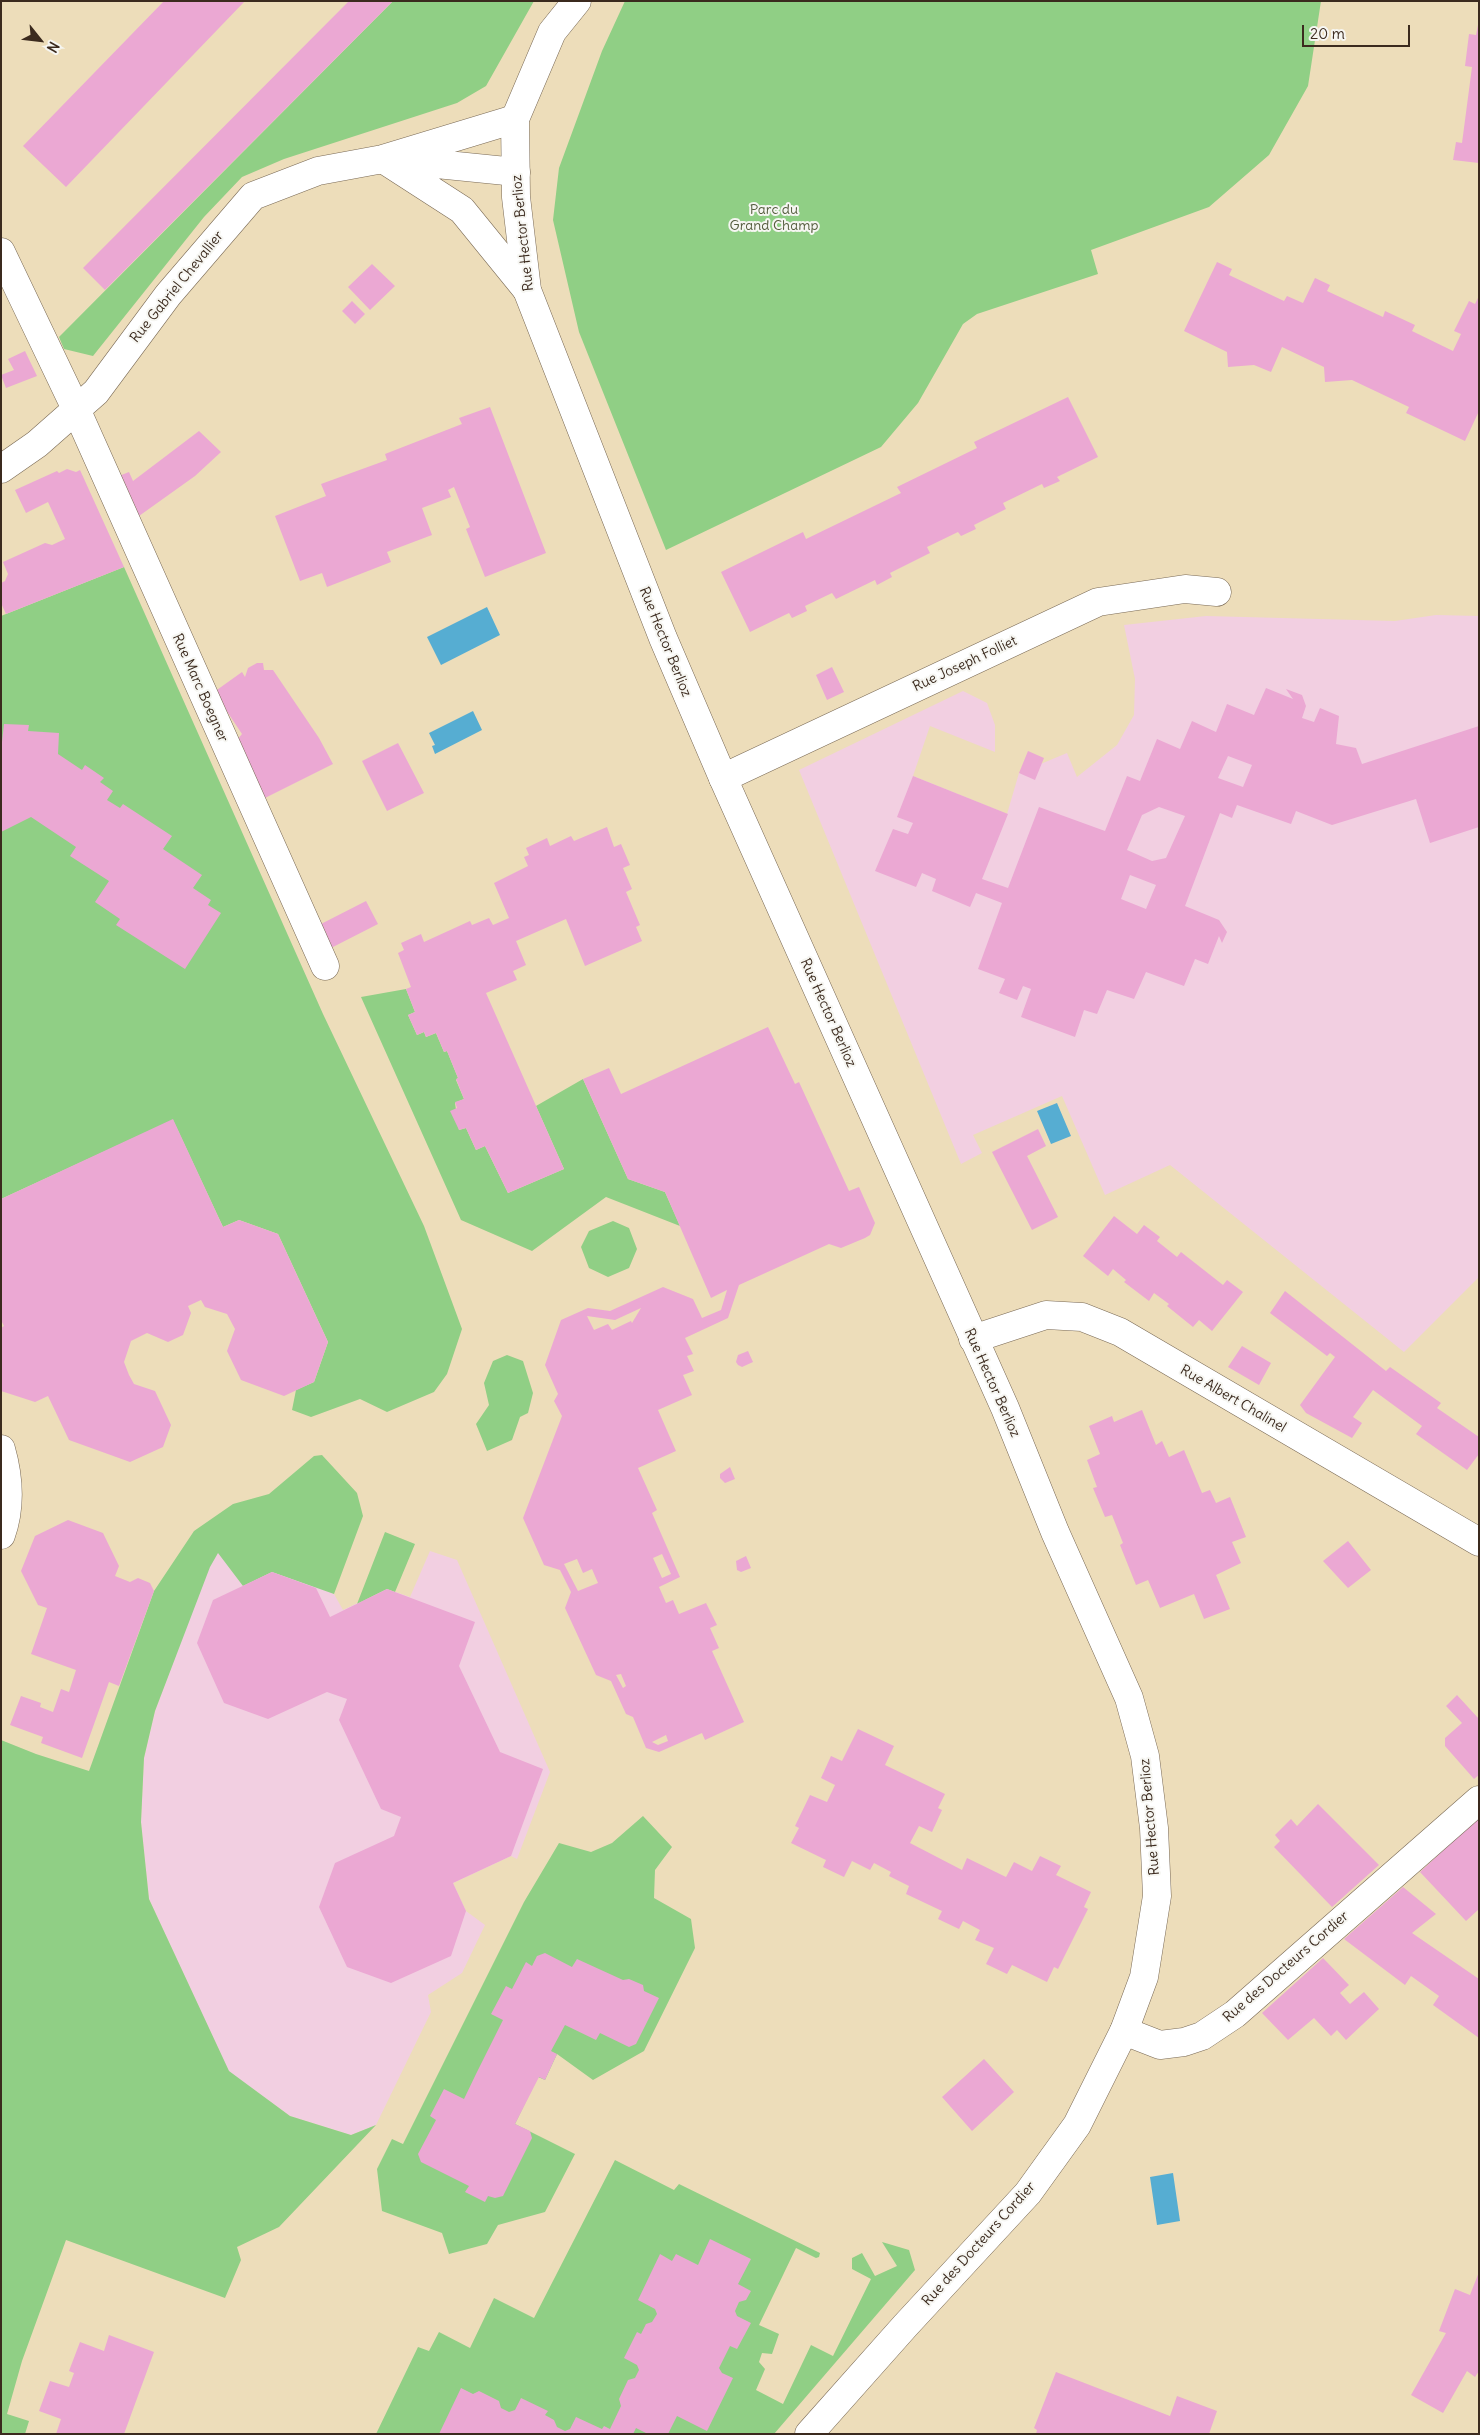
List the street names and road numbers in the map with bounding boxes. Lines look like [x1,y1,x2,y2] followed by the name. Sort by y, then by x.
[509,174,537,292] street label: Rue Hector Berlioz
[127,228,227,346] street label: Rue Gabriel Chevallier
[635,585,695,699] street label: Rue Hector Berlioz
[169,631,231,745] street label: Rue Marc Boegner
[910,633,1020,695] street label: Rue Joseph Folliet
[796,956,860,1070] street label: Rue Hector Berlioz
[960,1326,1024,1440] street label: Rue Hector Berlioz
[1177,1362,1289,1436] street label: Rue Albert Chalinel
[1137,1758,1163,1876] street label: Rue Hector Berlioz
[1220,1908,1352,2026] street label: Rue des Docteurs Cordier
[919,2179,1039,2309] street label: Rue des Docteurs Cordier

